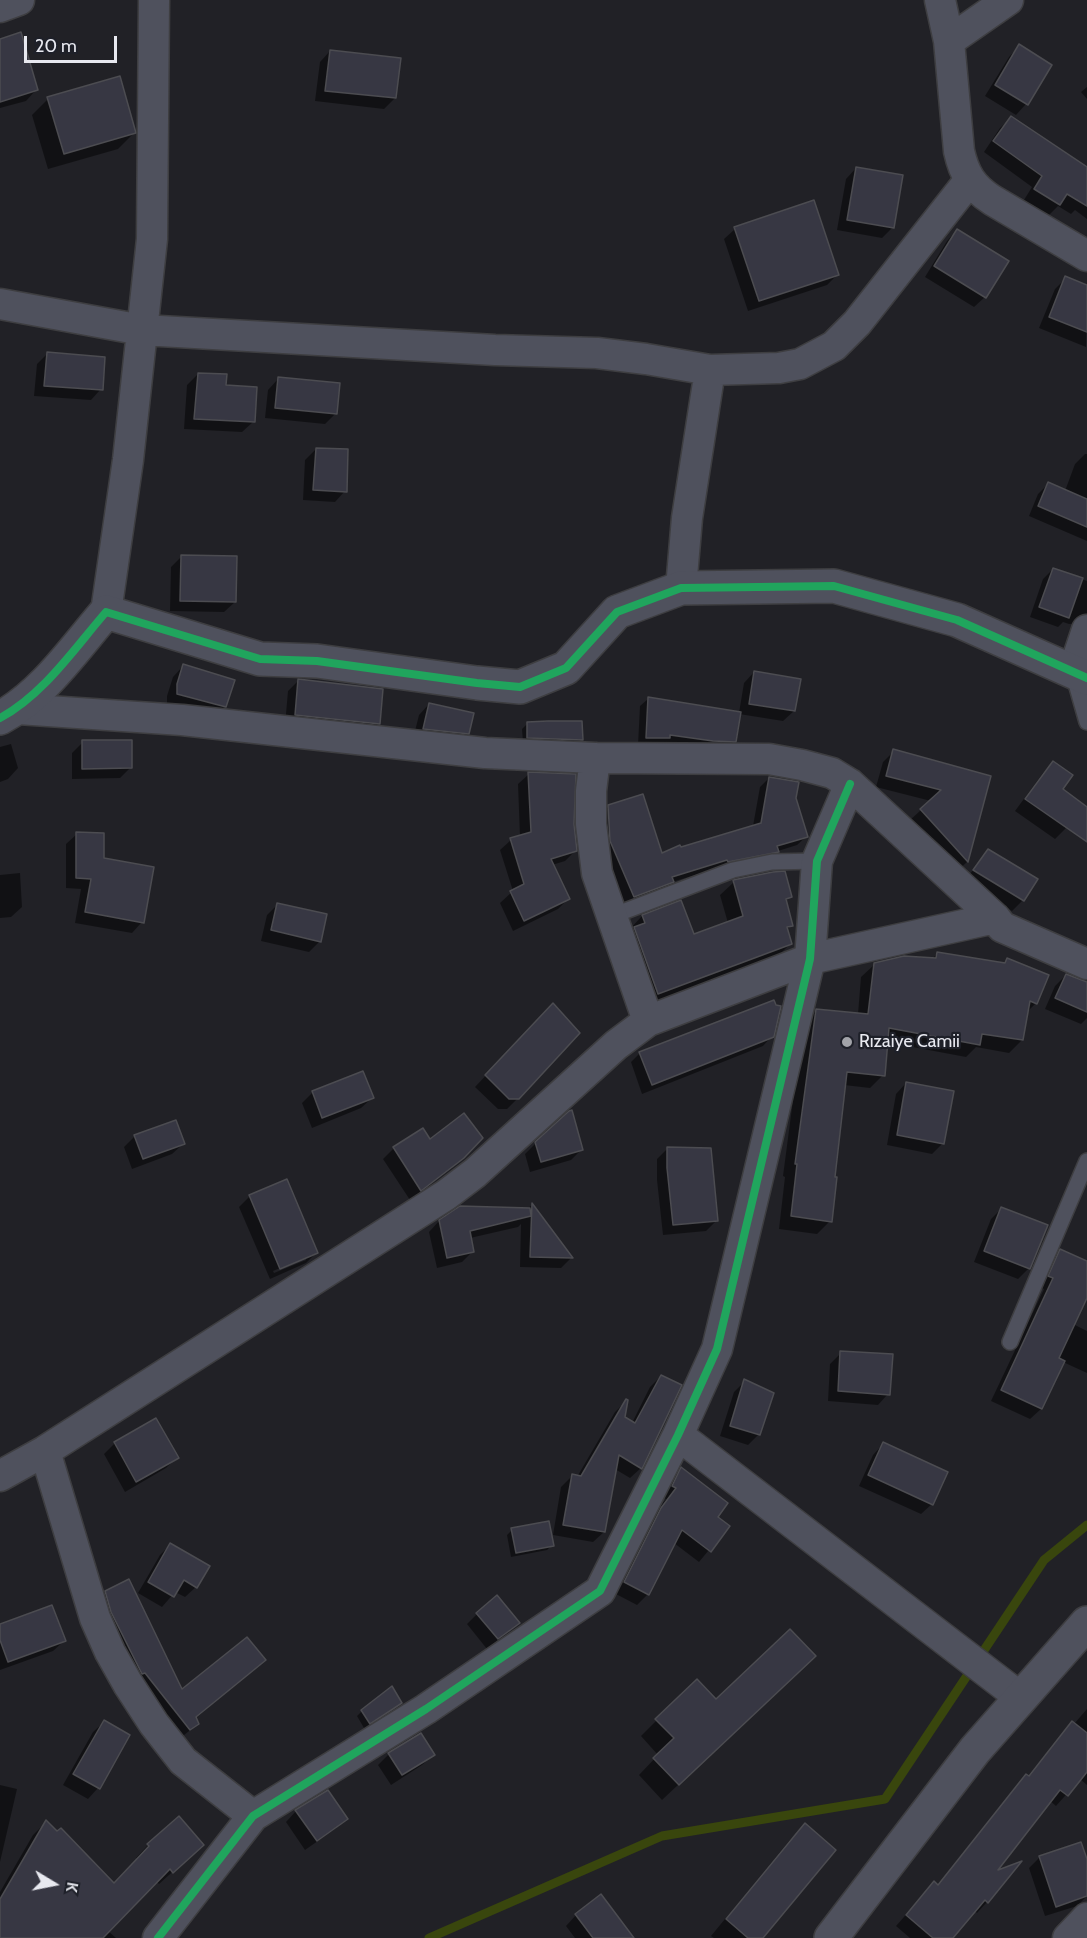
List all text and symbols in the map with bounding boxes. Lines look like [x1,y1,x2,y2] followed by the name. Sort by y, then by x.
[27,24,120,62] scale bar
[35,35,77,57] text: 20 m
[859,1031,960,1053] place label: Rızaiye Camii
[840,1035,854,1049] marker: Rızaiye Camii
[24,1854,84,1914] north arrow
[62,1881,82,1894] text: K

